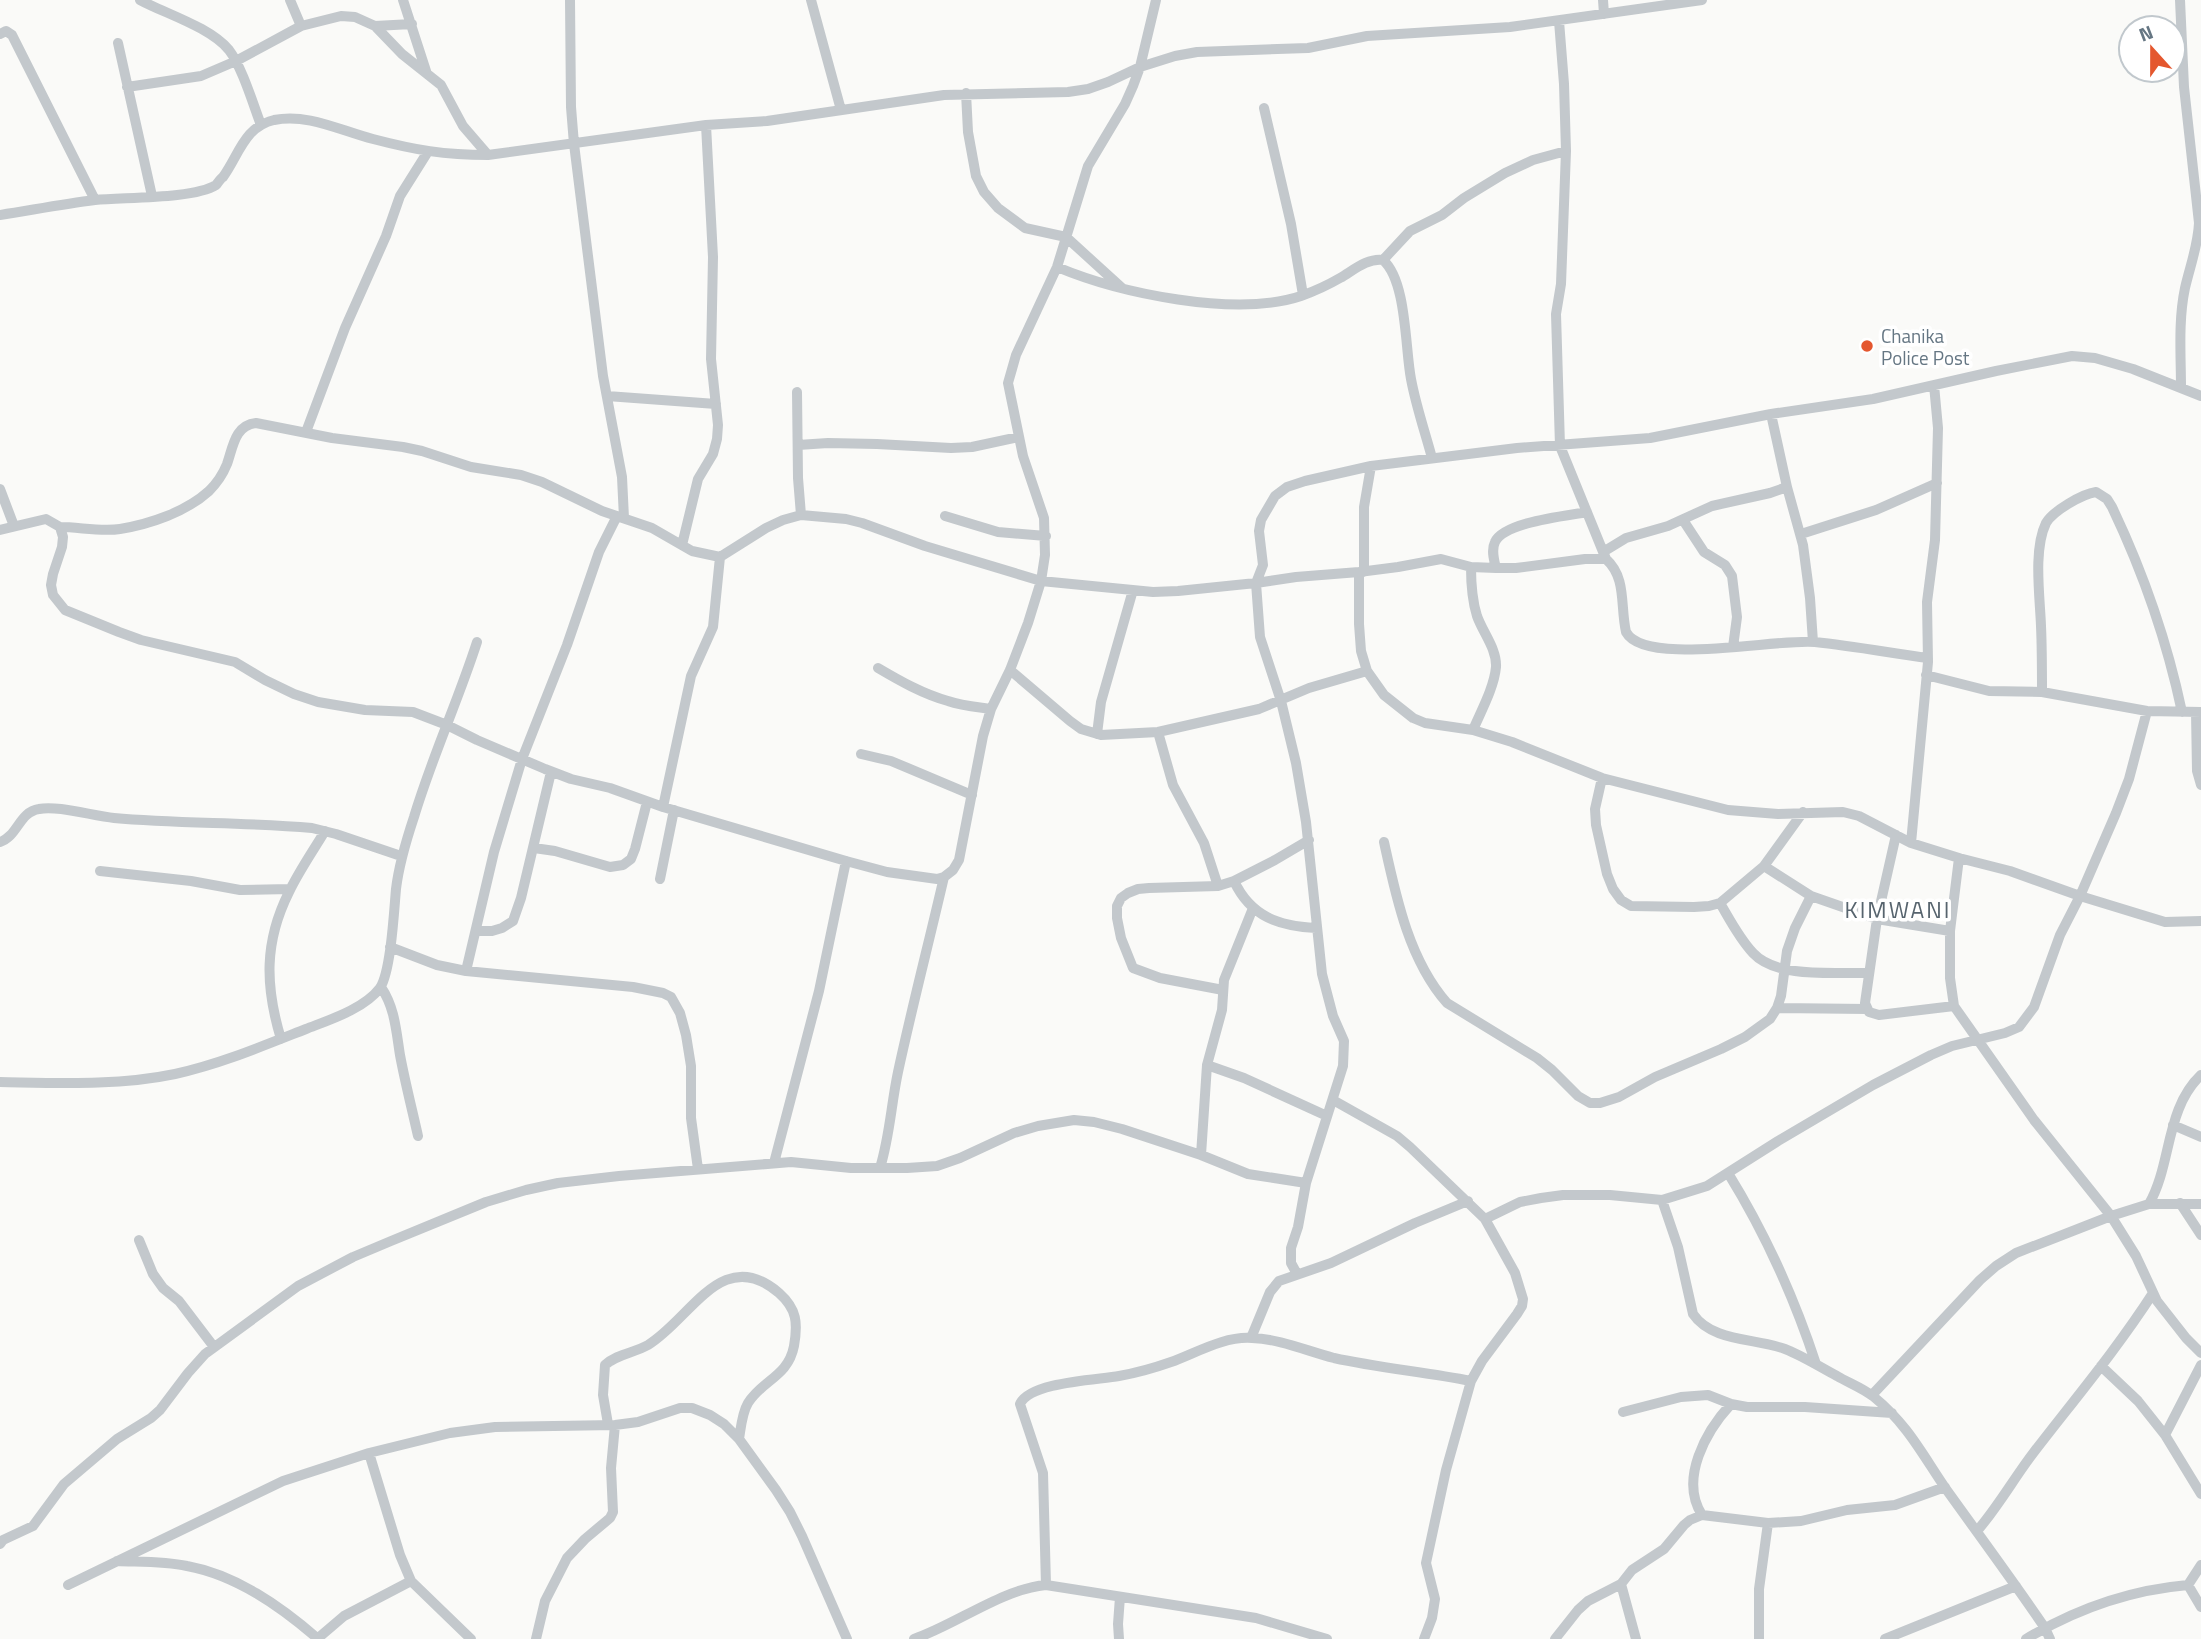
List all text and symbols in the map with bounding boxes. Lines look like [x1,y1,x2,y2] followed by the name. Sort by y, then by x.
[2117,14,2187,84] north arrow
[2134,17,2157,49] text: N
[1881,321,1970,372] place label: Chanika Police Post
[1859,338,1875,354] marker: Chanika Police Post
[1845,892,1951,927] district label: KIMWANI

